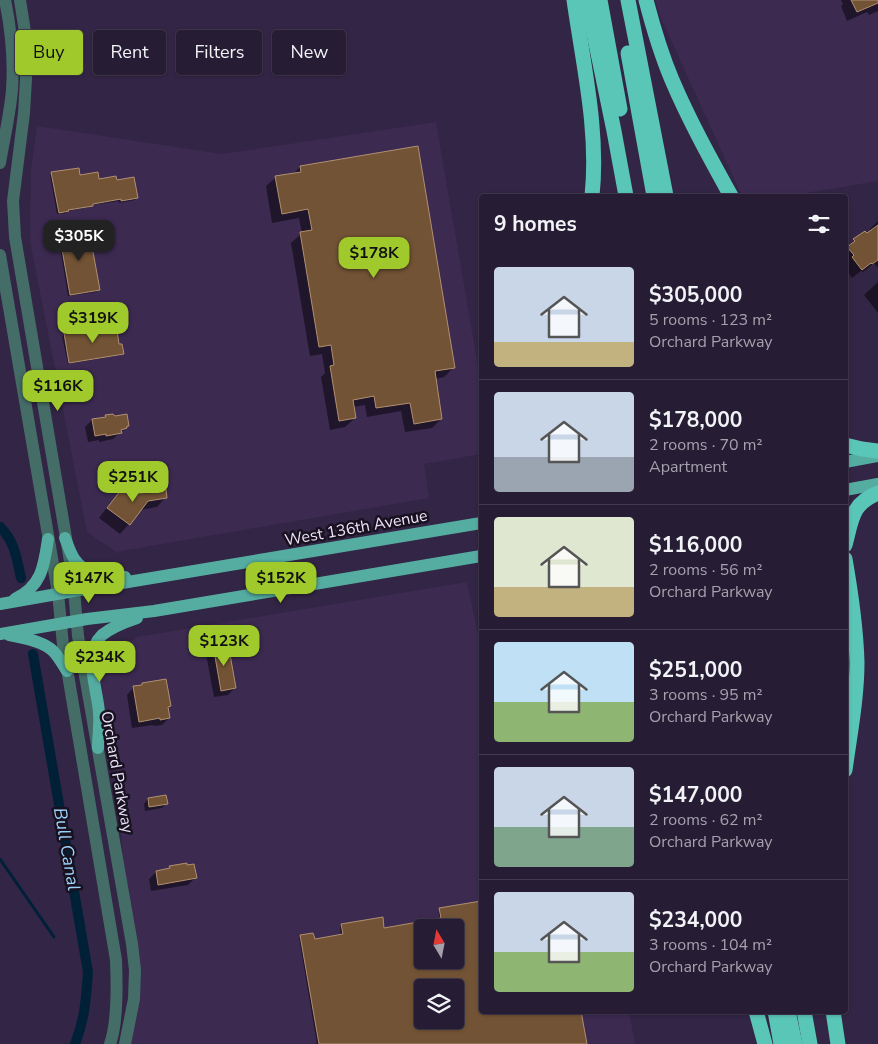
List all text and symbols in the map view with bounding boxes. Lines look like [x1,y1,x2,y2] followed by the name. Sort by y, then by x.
[15,30,83,75] chip: Buy
[93,30,166,75] chip: Rent
[176,30,262,75] chip: Filters
[272,30,346,75] chip: New
[494,210,577,238] text: 9 homes
[805,210,833,238] icon: filters
[44,220,114,262] pin: $305K
[54,225,104,247] text: $305K
[339,236,409,279] pin: $178K
[349,242,399,264] text: $178K
[649,281,742,309] text: $305,000
[534,287,594,347] icon: home
[58,302,128,344] pin: $319K
[68,307,118,329] text: $319K
[649,309,772,331] text: 5 rooms · 123 m²
[649,331,773,353] text: Orchard Parkway
[23,370,93,412] pin: $116K
[33,375,83,397] text: $116K
[649,406,742,434] text: $178,000
[534,412,594,472] icon: home
[649,434,762,456] text: 2 rooms · 70 m²
[649,456,727,478] text: Apartment
[98,460,168,503] pin: $251K
[108,466,158,488] text: $251K
[283,505,429,551] street label: West 136th Avenue
[649,531,742,559] text: $116,000
[534,537,594,597] icon: home
[649,559,762,581] text: 2 rooms · 56 m²
[54,562,124,604] pin: $147K
[246,562,316,604] pin: $152K
[64,567,114,589] text: $147K
[256,567,306,589] text: $152K
[649,581,773,603] text: Orchard Parkway
[189,624,259,667] pin: $123K
[199,630,249,652] text: $123K
[65,640,135,683] pin: $234K
[75,646,125,668] text: $234K
[649,656,742,684] text: $251,000
[534,662,594,722] icon: home
[649,684,762,706] text: 3 rooms · 95 m²
[649,706,773,728] text: Orchard Parkway
[95,709,139,836] street label: Orchard Parkway
[649,781,742,809] text: $147,000
[534,787,594,847] icon: home
[48,806,86,892] water label: Bull Canal
[649,809,762,831] text: 2 rooms · 62 m²
[649,831,773,853] text: Orchard Parkway
[649,906,742,934] text: $234,000
[534,912,594,972] icon: home
[414,919,464,969] north arrow
[414,919,464,1029] map controls
[649,934,772,956] text: 3 rooms · 104 m²
[649,956,773,978] text: Orchard Parkway
[414,979,464,1029] button: layers

